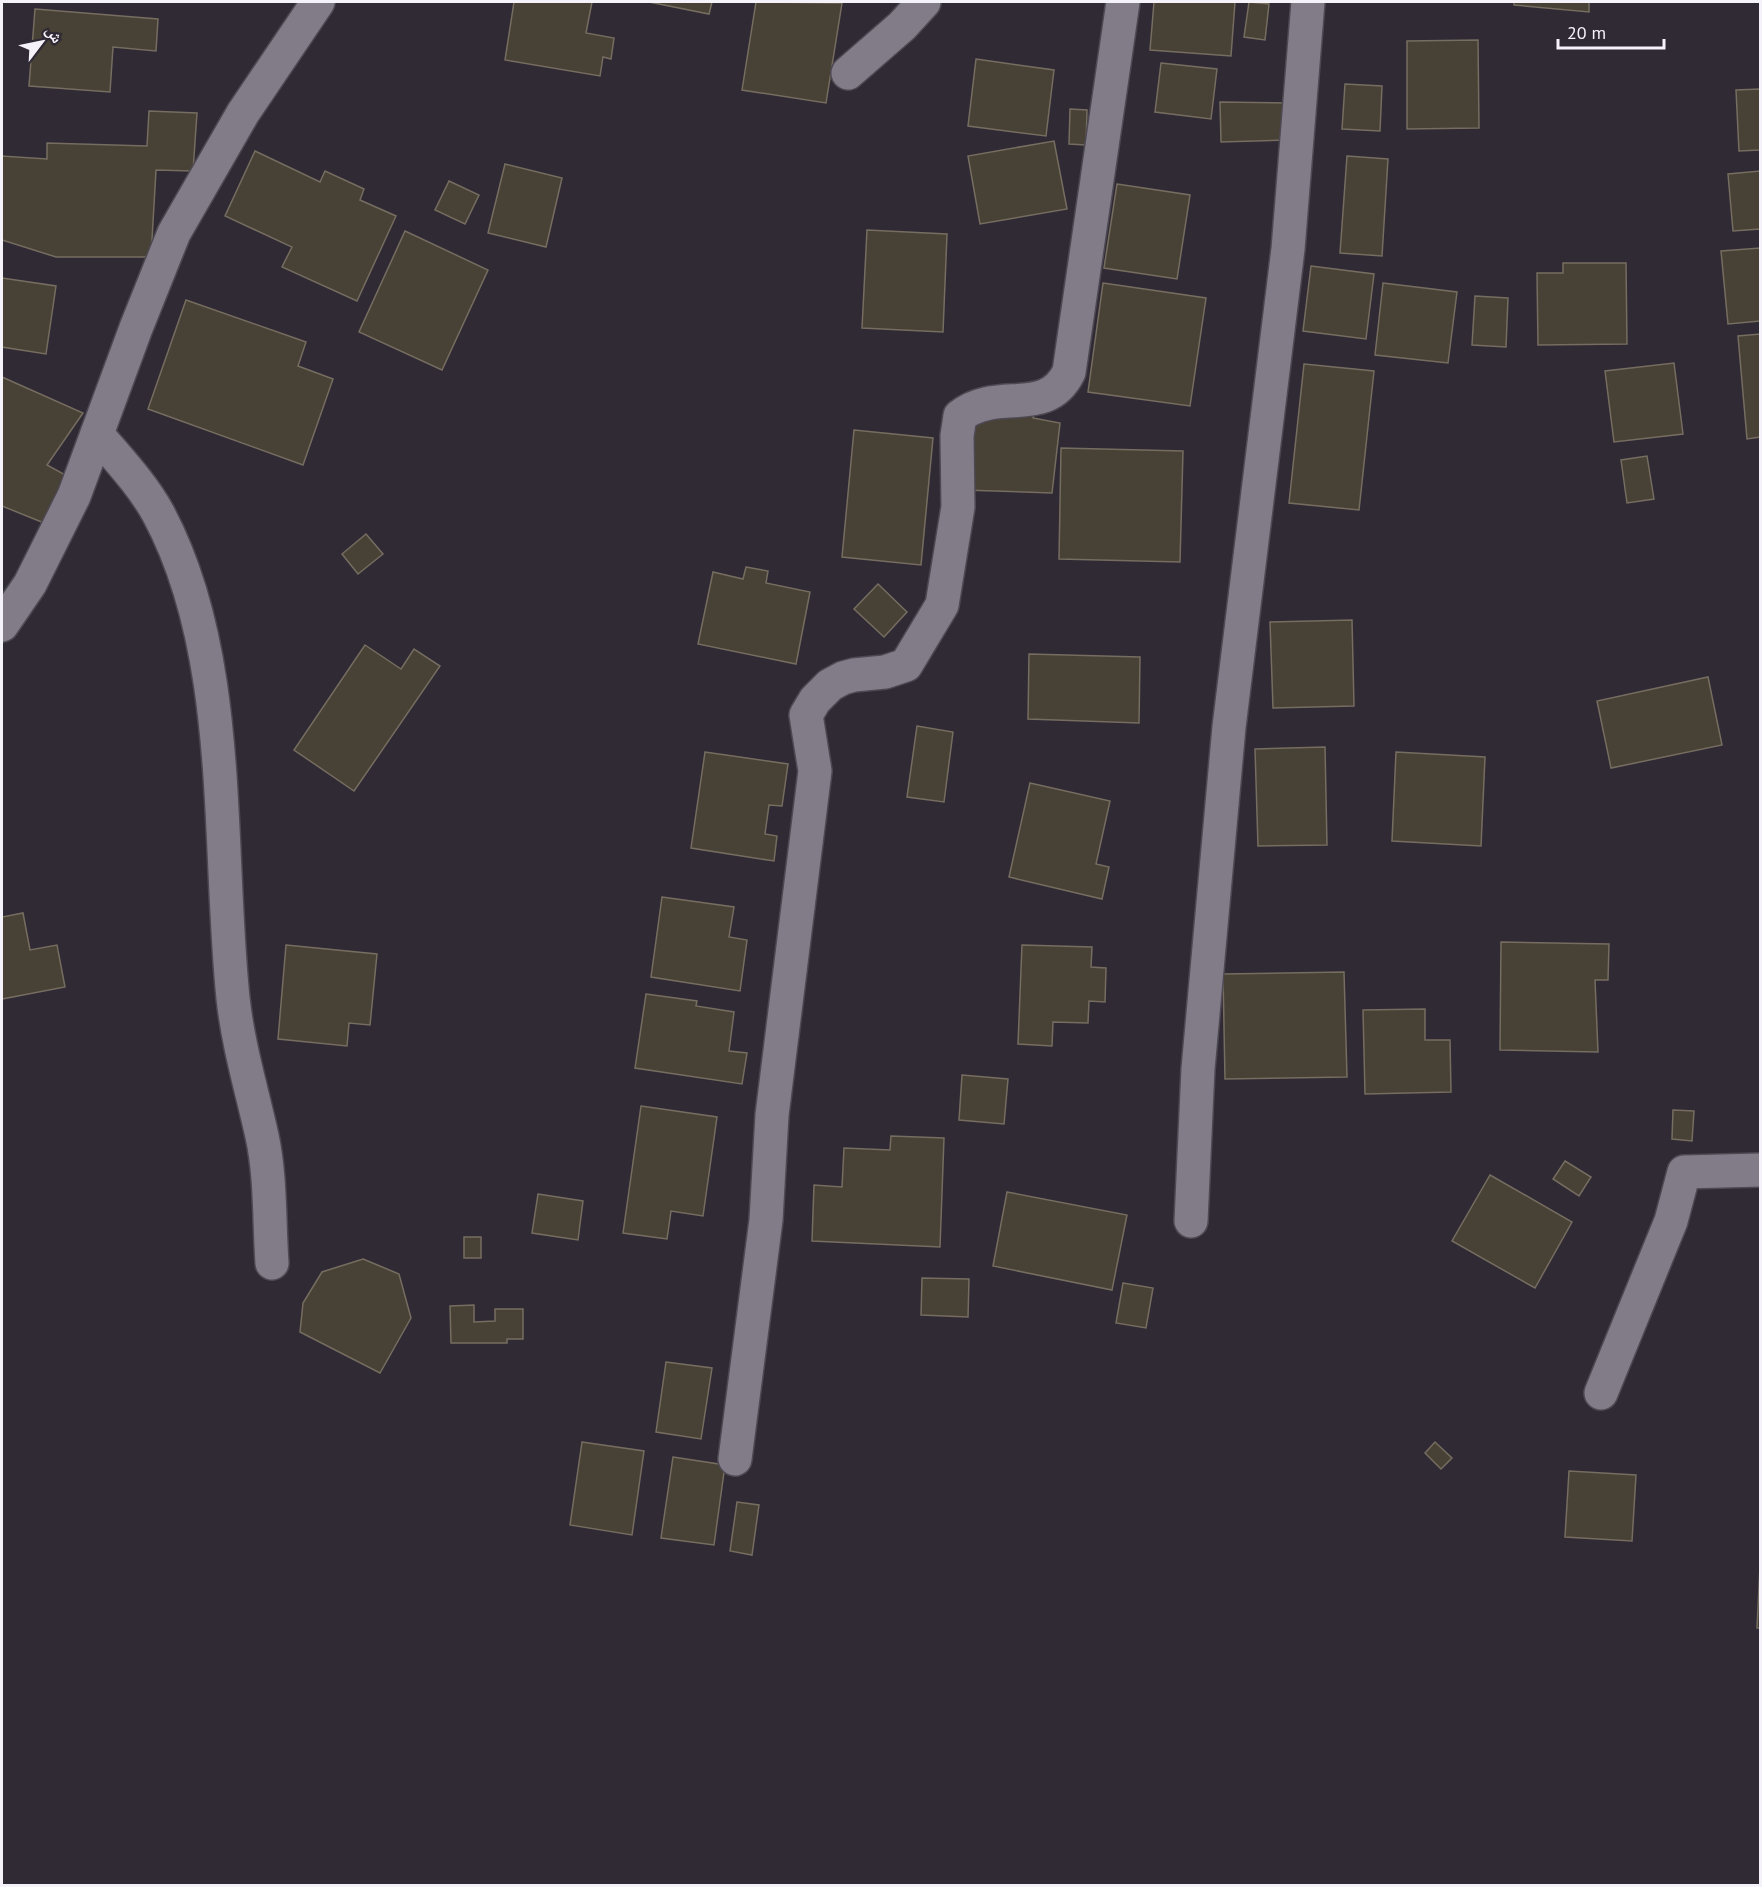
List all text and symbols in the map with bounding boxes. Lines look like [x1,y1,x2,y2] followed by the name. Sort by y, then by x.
[12,12,72,72] north arrow
[1558,12,1664,50] scale bar
[1567,21,1606,44] text: 20 m
[42,22,68,47] text: ش

